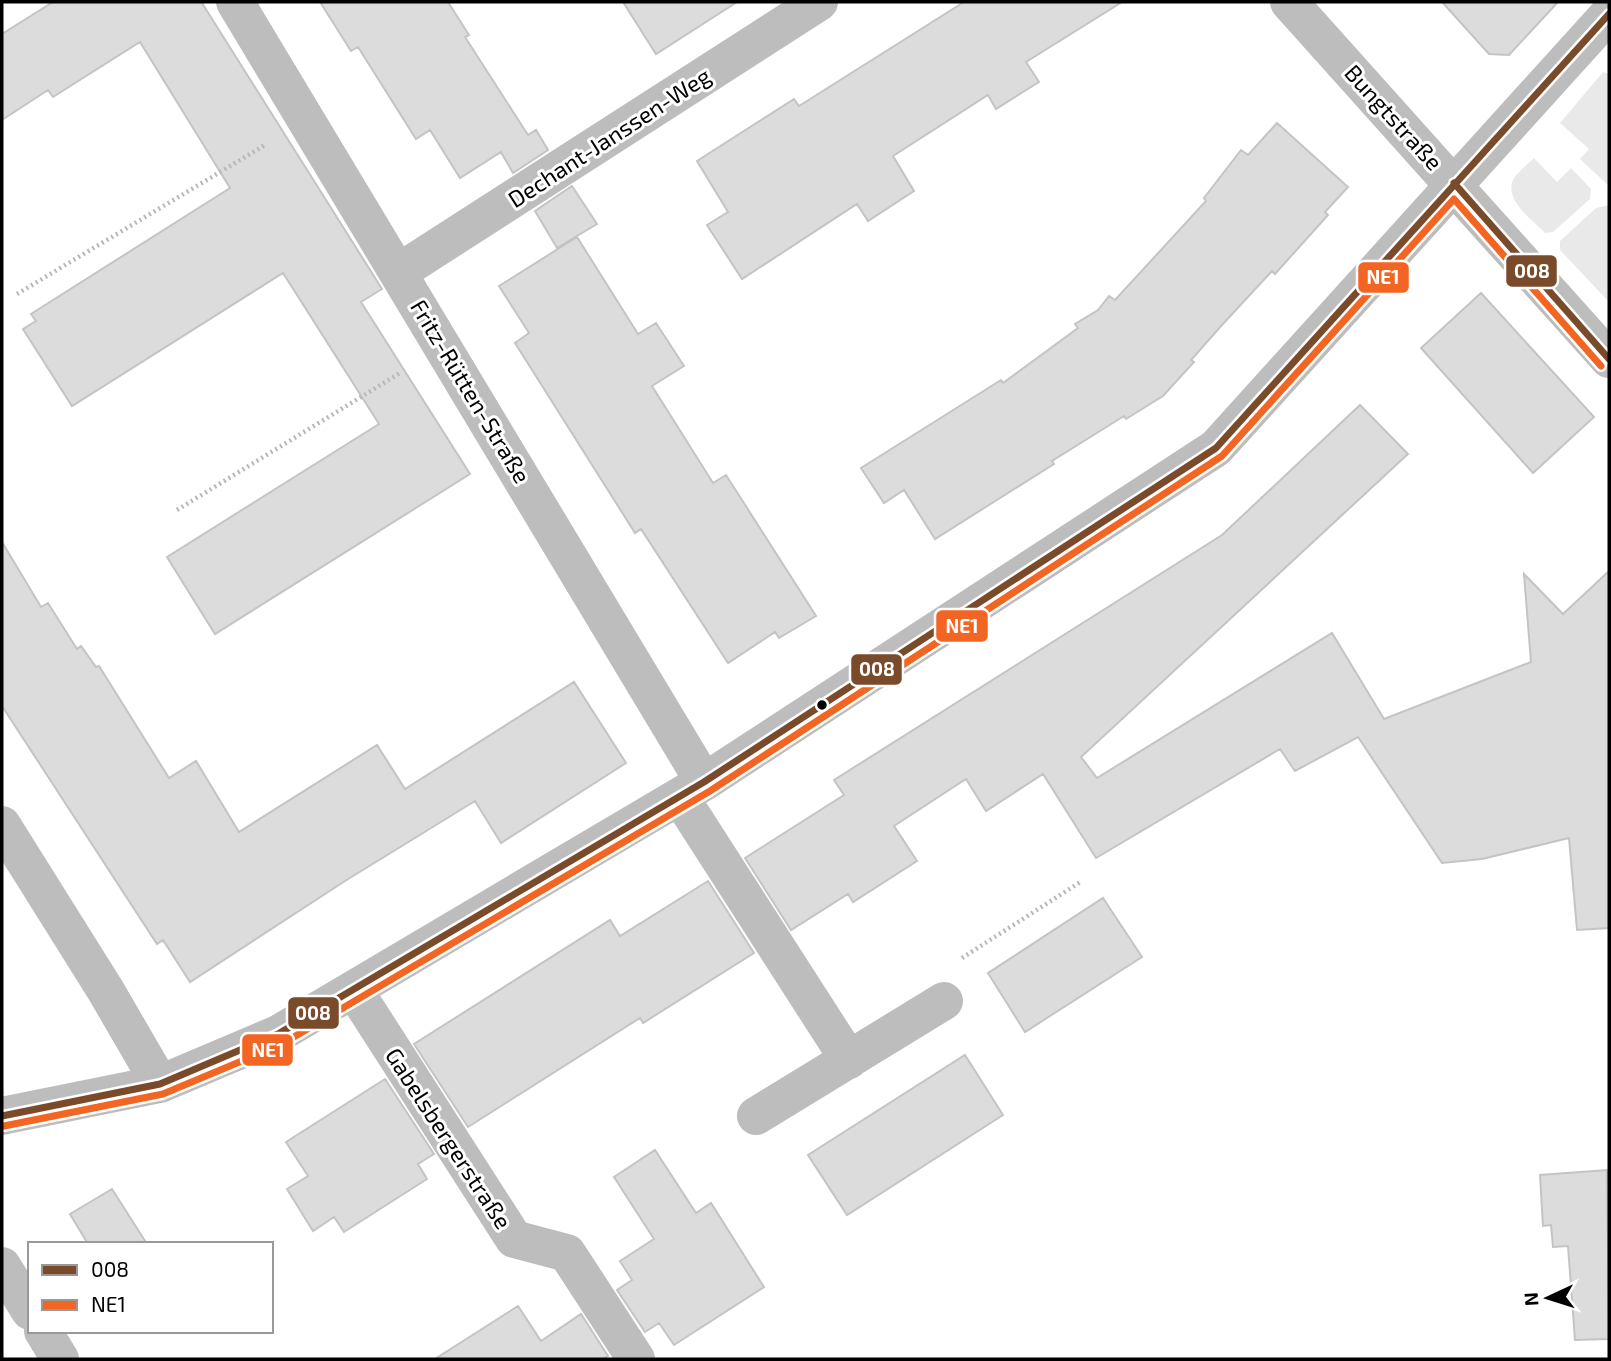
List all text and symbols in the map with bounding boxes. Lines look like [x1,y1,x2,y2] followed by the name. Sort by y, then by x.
[1339,58,1449,176] street label: Bungtstraße
[502,61,716,213] street label: Dechant-Janssen-Weg
[1505,254,1558,288] line badge: 008
[1514,259,1550,282] text: 008
[1357,261,1410,294] line badge: NE1
[1367,265,1399,288] text: NE1
[405,294,537,488] street label: Fritz-Rütten-Straße
[935,609,989,643] line badge: NE1
[946,614,978,637] text: NE1
[850,653,903,686] line badge: 008
[859,657,895,680] text: 008
[815,698,829,712] unlabelled marker
[287,996,340,1030] line badge: 008
[295,1001,331,1024] text: 008
[241,1033,294,1067] line badge: NE1
[252,1038,284,1061] text: NE1
[380,1042,518,1234] street label: Gabelsbergerstraße
[28,1242,273,1333] legend
[91,1256,129,1281] text: 008
[1513,1263,1583,1333] north arrow
[91,1291,126,1316] text: NE1
[1519,1292,1542,1307] text: N

